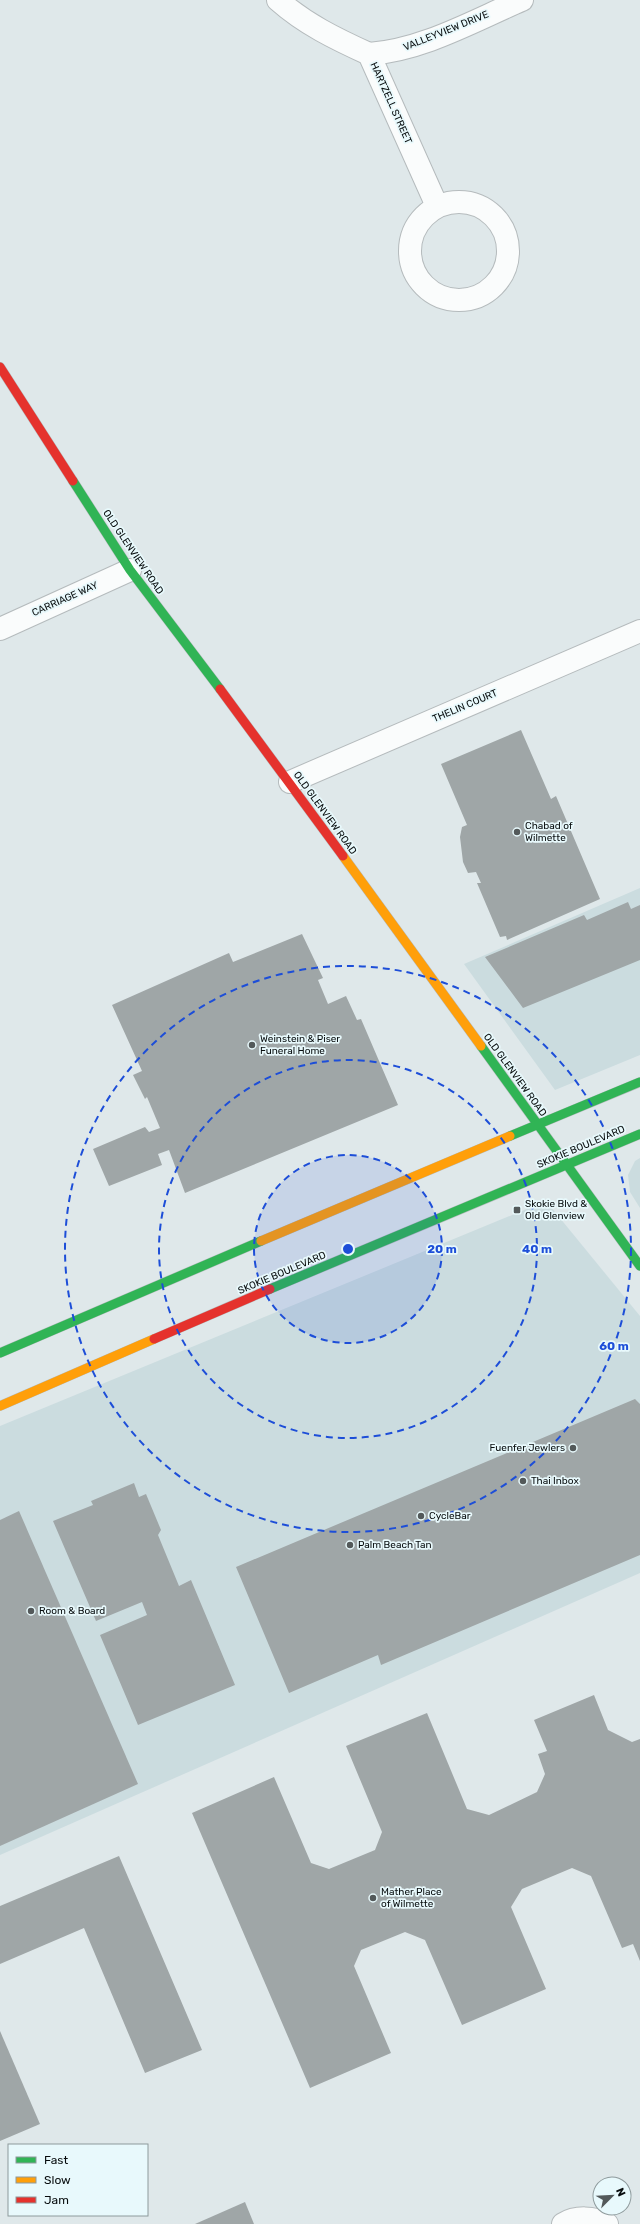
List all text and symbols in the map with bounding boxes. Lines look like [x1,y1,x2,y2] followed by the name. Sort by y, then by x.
[402,8,490,54] street label: VALLEYVIEW DRIVE
[368,60,414,146] street label: HARTZELL STREET
[100,507,166,597] street label: OLD GLENVIEW ROAD
[30,579,100,619] street label: CARRIAGE WAY
[431,687,499,725] street label: THELIN COURT
[291,769,359,857] street label: OLD GLENVIEW ROAD
[525,820,573,844] place label: Chabad of Wilmette
[512,827,522,837] marker: Chabad of Wilmette
[481,1031,549,1119] street label: OLD GLENVIEW ROAD
[260,1033,340,1057] place label: Weinstein & Piser Funeral Home
[247,1040,257,1050] marker: Weinstein & Piser Funeral Home
[535,1123,627,1171] street label: SKOKIE BOULEVARD
[525,1198,587,1222] place label: Skokie Blvd & Old Glenview
[512,1205,522,1215] marker: Skokie Blvd & Old Glenview
[341,1242,355,1256] centre of rings
[427,1242,457,1256] text: 20 m
[522,1242,552,1256] text: 40 m
[236,1249,328,1297] street label: SKOKIE BOULEVARD
[599,1339,629,1353] text: 60 m
[490,1442,565,1454] place label: Fuenfer Jewlers
[568,1443,578,1453] marker: Fuenfer Jewlers
[531,1475,579,1487] place label: Thai Inbox
[518,1476,528,1486] marker: Thai Inbox
[429,1510,471,1522] place label: CycleBar
[416,1511,426,1521] marker: CycleBar
[358,1539,432,1551] place label: Palm Beach Tan
[345,1540,355,1550] marker: Palm Beach Tan
[39,1605,105,1617] place label: Room & Board
[26,1606,36,1616] marker: Room & Board
[381,1886,442,1910] place label: Mather Place of Wilmette
[368,1893,378,1903] marker: Mather Place of Wilmette
[8,2144,148,2216] legend
[44,2153,68,2167] text: Fast
[44,2173,71,2187] text: Slow
[592,2176,632,2216] north arrow
[613,2186,628,2198] text: N
[44,2193,69,2207] text: Jam

